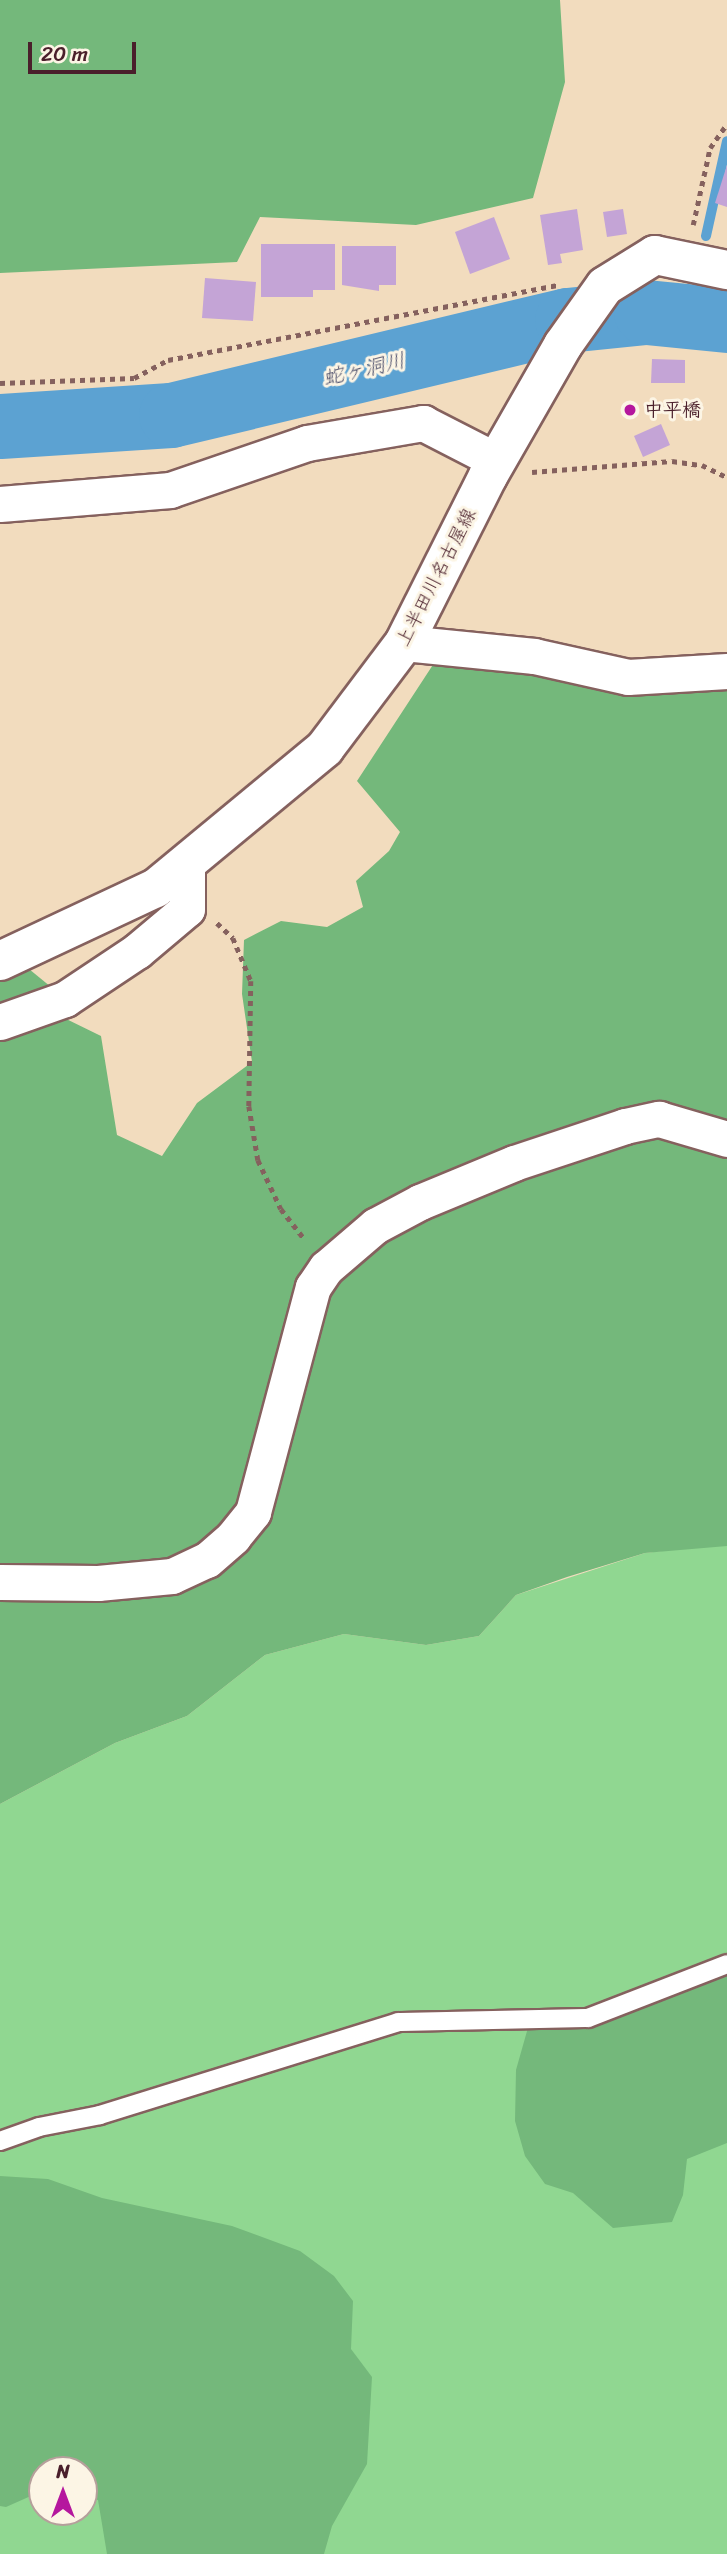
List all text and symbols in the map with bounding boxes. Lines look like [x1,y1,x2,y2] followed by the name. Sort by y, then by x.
[32,28,140,72] scale bar
[41,35,88,73] text: 20 m
[320,347,408,391] water label: 蛇ヶ洞川
[644,399,701,421] place label: 中平橋
[622,402,638,418] marker: 中平橋
[391,504,481,650] street label: 上半田川名古屋線
[56,2455,70,2488] text: N
[28,2456,98,2526] north arrow

